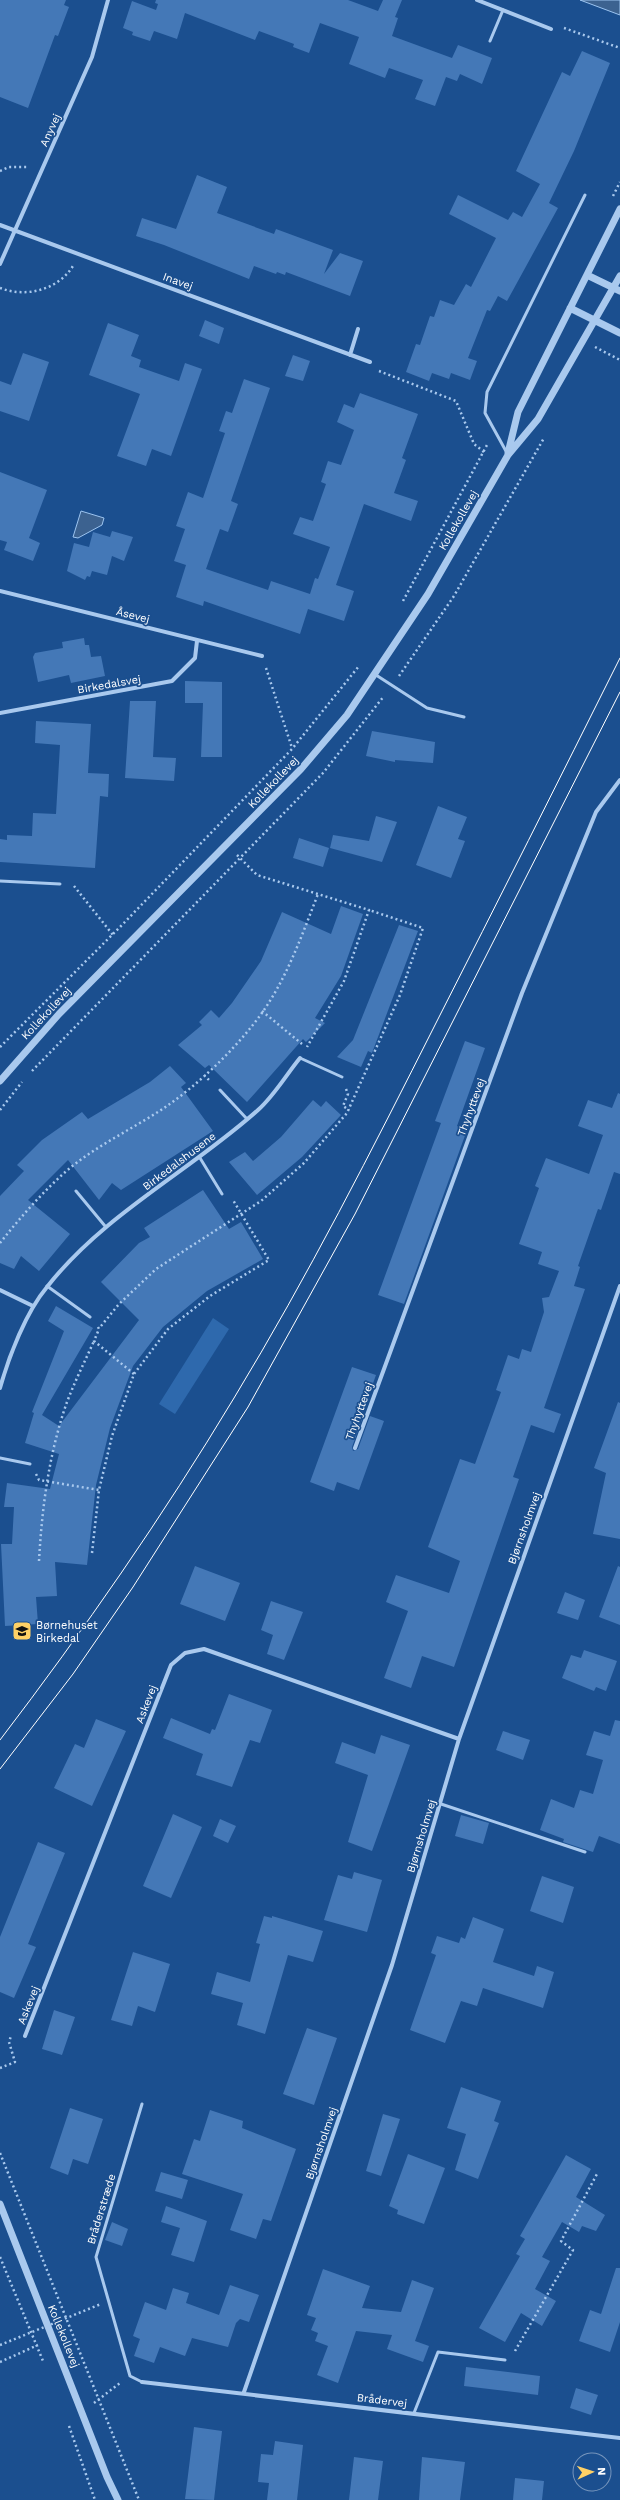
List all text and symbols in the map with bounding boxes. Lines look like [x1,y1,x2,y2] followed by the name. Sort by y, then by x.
[37,112,63,149] street label: Anyvej
[161,270,195,293] street label: Inavej
[436,488,481,553] street label: Kollekollevej
[115,605,151,626] street label: Åsevej
[76,673,142,696] street label: Birkedalsvej
[245,754,301,811] street label: Kollekollevej
[19,984,74,1042] street label: Kollekollevej
[455,1076,488,1138] street label: Thyhyttevej
[140,1130,218,1193] street label: Birkedalshusene
[343,1380,376,1442] street label: Thyhyttevej
[505,1490,544,1566] street label: Bjørnsholmvej
[36,1619,98,1645] place label: Børnehuset Birkedal
[11,1620,33,1642] school or university icon: Børnehuset Birkedal
[133,1683,160,1725] street label: Askevej
[404,1798,439,1874] street label: Bjørnsholmvej
[15,1984,42,2026] street label: Askevej
[303,2105,340,2181] street label: Bjørnsholmvej
[85,2172,118,2246] street label: Bråderstræde
[45,2303,82,2370] street label: Kollekollevej
[356,2391,408,2410] street label: Brådervej
[572,2452,612,2492] north arrow
[595,2467,608,2476] text: N

